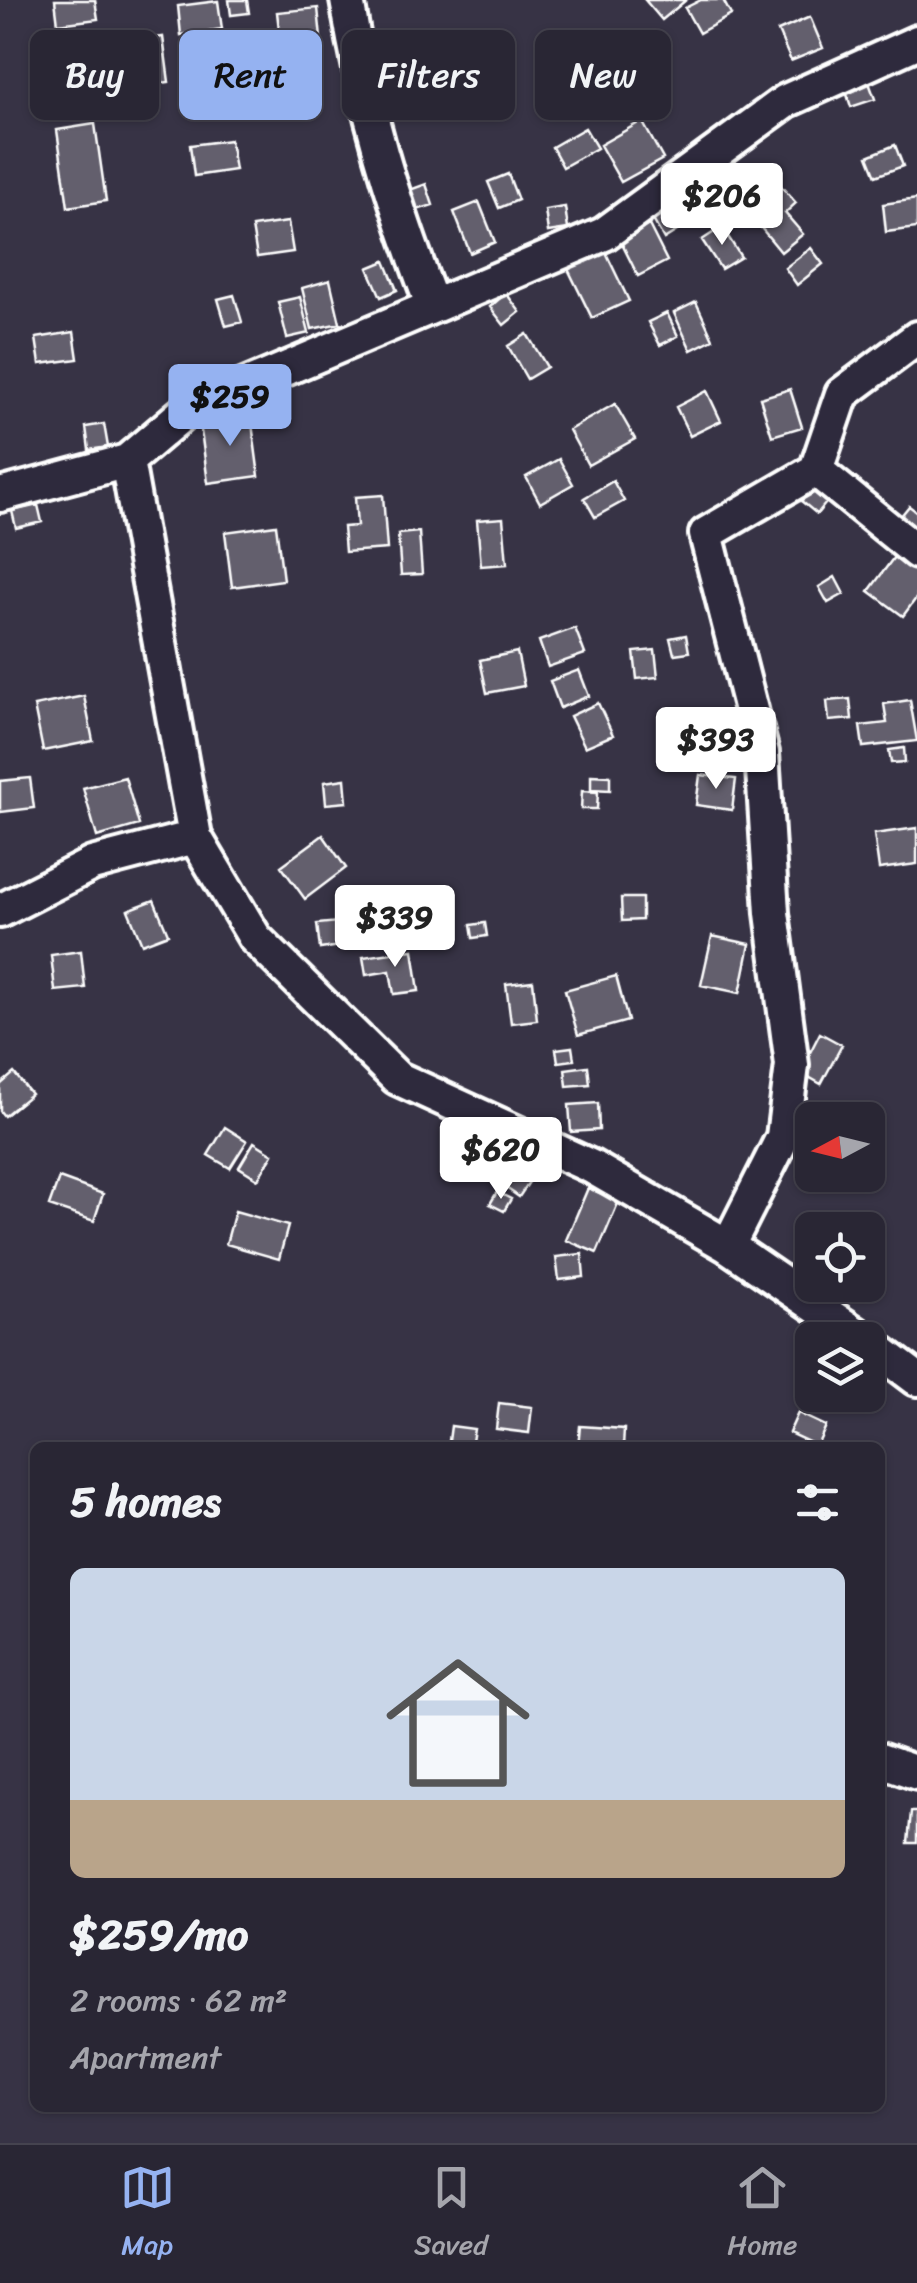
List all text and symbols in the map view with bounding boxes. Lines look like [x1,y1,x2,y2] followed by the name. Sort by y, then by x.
[30,30,159,120] chip: Buy
[179,30,322,120] chip: Rent
[342,30,515,120] chip: Filters
[535,30,671,120] chip: New
[663,163,781,248] pin: $206
[683,167,761,224] text: $206
[171,364,289,449] pin: $259
[190,368,270,425] text: $259
[657,707,775,792] pin: $393
[678,711,754,768] text: $393
[336,885,454,970] pin: $339
[357,889,433,946] text: $339
[795,1102,885,1192] north arrow
[795,1102,885,1412] map controls
[442,1117,560,1202] pin: $620
[462,1121,540,1178] text: $620
[795,1212,885,1302] button: locate
[795,1322,885,1412] button: layers
[70,1465,221,1539] text: 5 homes
[790,1475,845,1530] icon: filters
[368,1633,548,1813] icon: home
[70,1898,248,1972] text: $259/mo
[70,1972,287,2029] text: 2 rooms · 62 m²
[70,2029,221,2086] text: Apartment
[120,2160,175,2269] tab: Map
[414,2160,488,2269] tab: Saved
[727,2160,797,2269] tab: Home

